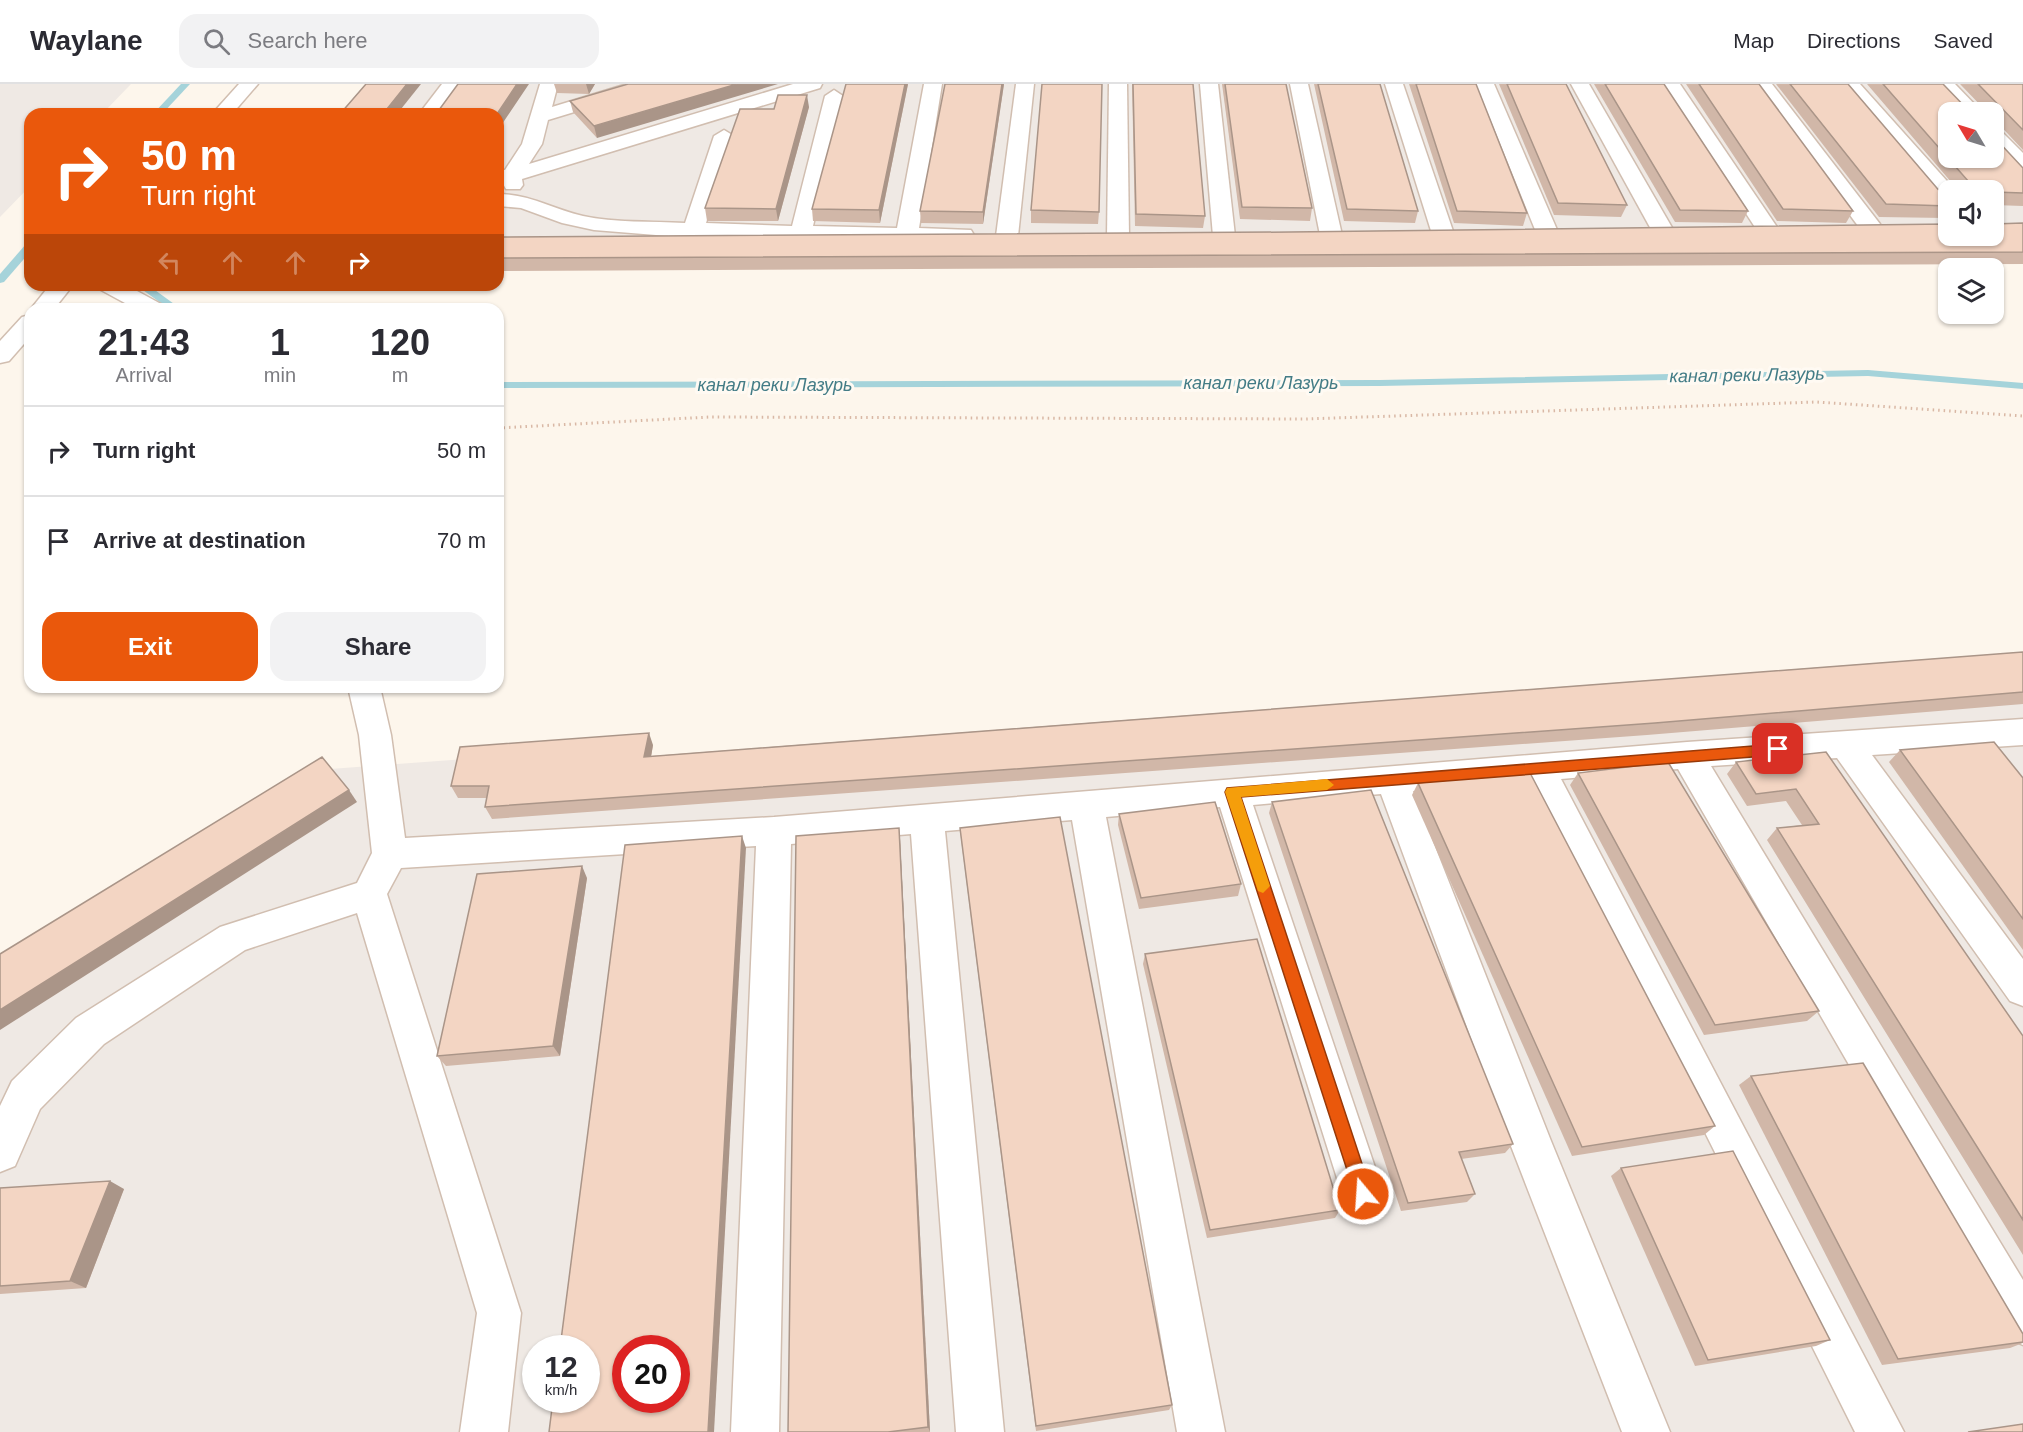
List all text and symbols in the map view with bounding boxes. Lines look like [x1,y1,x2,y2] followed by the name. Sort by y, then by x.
[179,14,599,68] search box
[30,25,143,56] text: Waylane
[200,25,233,58] icon: search
[248,28,367,53] text: Search here
[1733,29,1774,52] text: Map
[1807,29,1900,52] text: Directions
[1933,29,1993,52] text: Saved
[1938,102,2004,168] north arrow
[1938,102,2004,324] map controls
[42,132,120,210] icon: right
[141,132,237,179] text: 50 m
[1938,180,2004,246] button: sound
[141,181,256,211] text: Turn right
[153,246,186,279] icon: left
[216,246,249,279] icon: ahead
[279,246,312,279] icon: ahead
[342,246,375,279] icon: right
[1938,258,2004,324] button: layers
[98,322,190,363] text: 21:43
[270,322,290,363] text: 1
[370,322,430,363] text: 120
[116,364,172,386] text: Arrival
[264,364,296,386] text: min
[392,364,408,386] text: m
[1669,364,1825,386] water label: канал реки Лазурь
[1183,373,1339,393] water label: канал реки Лазурь
[697,375,853,395] water label: канал реки Лазурь
[42,435,75,468] icon: right
[93,438,195,463] text: Turn right
[437,438,486,463] text: 50 m
[42,525,75,558] icon: arrive
[93,528,306,553] text: Arrive at destination
[437,528,486,553] text: 70 m
[42,612,258,681] button: Exit
[270,612,486,681] button: Share
[1752,723,1803,774] pin
[1761,732,1794,765] icon: arrive
[1331,1162,1395,1226] position arrow
[612,1335,690,1413] speed limit sign: 20
[544,1350,578,1383] text: 12
[545,1381,577,1398] text: km/h

